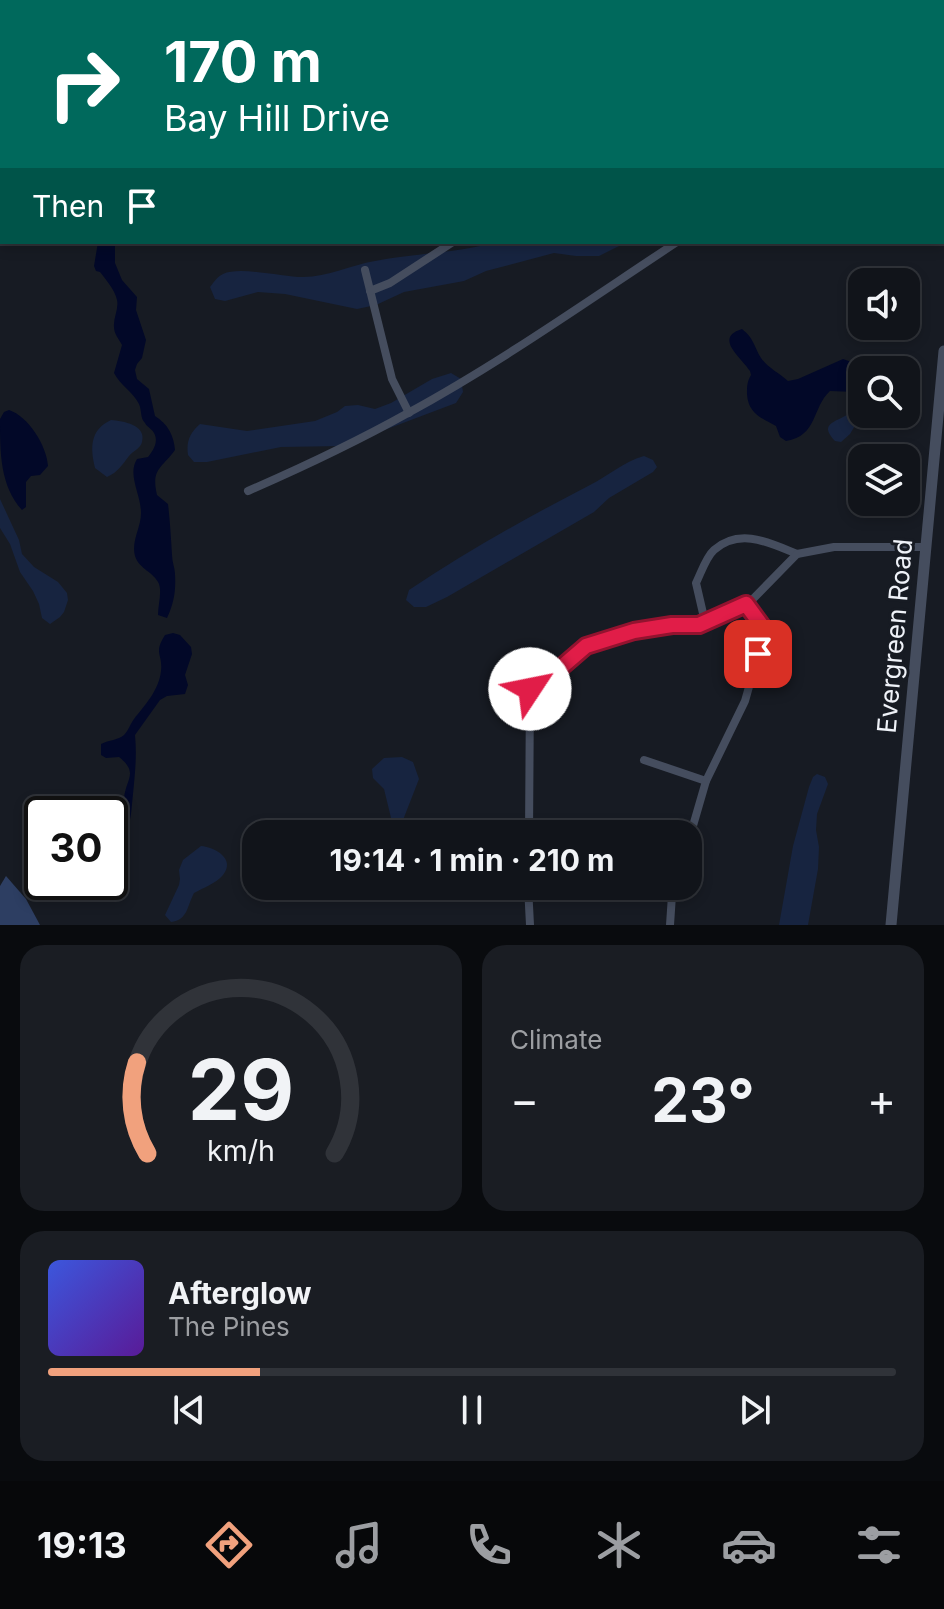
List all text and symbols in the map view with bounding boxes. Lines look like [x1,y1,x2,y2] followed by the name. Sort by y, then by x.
[164,28,322,96] text: 170 m
[32,32,136,136] icon: right
[164,96,390,140] text: Bay Hill Drive
[120,184,164,228] icon: arrive
[32,188,104,224] text: Then
[848,268,920,516] map controls
[848,268,920,340] button: sound
[848,356,920,428] button: search
[848,444,920,516] button: layers
[871,537,918,735] street label: Evergreen Road
[724,620,792,688] pin
[736,632,780,676] icon: arrive
[488,647,572,731] position arrow
[24,796,128,900] speed limit sign: 30
[330,842,614,878] text: 19:14 · 1 min · 210 m
[510,1024,602,1055] text: Climate
[188,1039,294,1140] text: 29
[651,1064,755,1136] text: 23°
[510,1073,539,1127] text: −
[867,1073,896,1127] text: +
[207,1133,275,1168] text: km/h
[168,1275,312,1311] text: Afterglow
[168,1311,290,1342] text: The Pines
[167,1388,211,1432] icon: previous
[450,1388,494,1432] icon: pause
[733,1388,777,1432] icon: next
[201,1517,257,1573] icon: directions
[331,1517,387,1573] icon: music
[461,1517,517,1573] icon: phone
[591,1517,647,1573] icon: climate
[721,1517,777,1573] icon: car
[851,1517,907,1573] icon: filters
[37,1523,127,1567] text: 19:13

